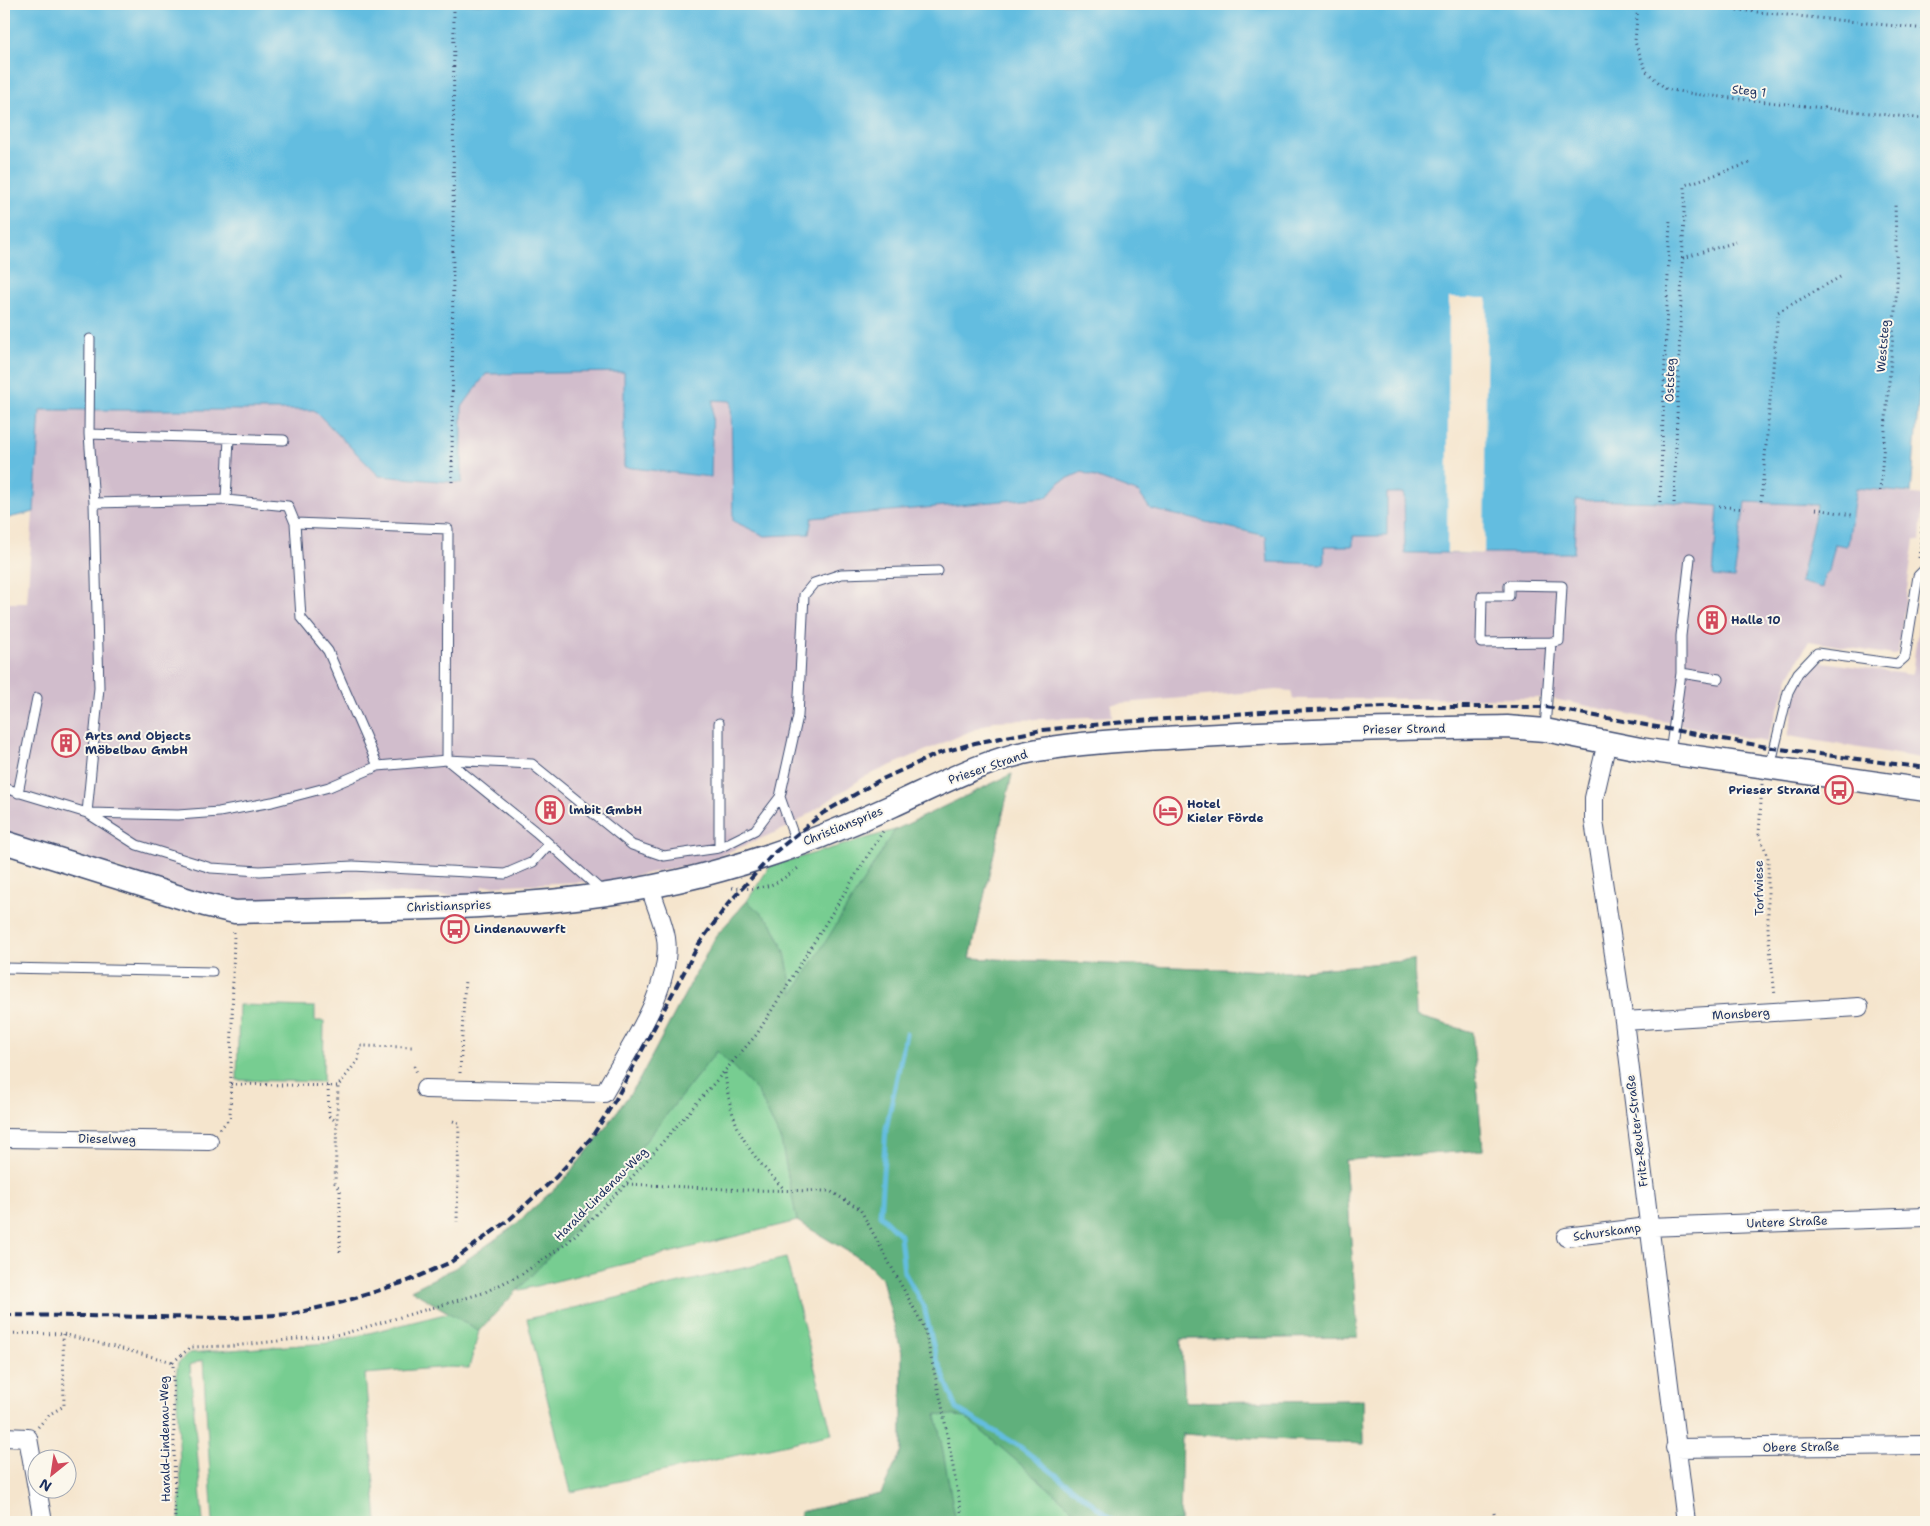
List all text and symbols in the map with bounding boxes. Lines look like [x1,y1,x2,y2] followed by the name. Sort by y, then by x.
[1731,81,1767,101] street label: Steg 1
[1873,319,1893,373] street label: Weststeg
[1661,358,1679,402] street label: Oststeg
[1697,605,1727,635] building icon: Halle 10
[1731,612,1781,628] place label: Halle 10
[1362,720,1446,738] street label: Prieser Strand
[51,728,81,758] building icon: Arts and Objects Möbelbau GmbH
[85,728,191,758] place label: Arts and Objects Möbelbau GmbH
[946,746,1030,788] street label: Prieser Strand
[1824,775,1854,805] bus stop icon: Prieser Strand
[1728,782,1820,798] place label: Prieser Strand
[535,795,565,825] building icon: lmbit GmbH
[1153,796,1183,826] hotel icon: Hotel Kieler Förde
[1187,796,1264,826] place label: Hotel Kieler Förde
[569,802,642,818] place label: lmbit GmbH
[801,803,885,849] street label: Christianspries
[1751,860,1767,916] street label: Torfwiese
[406,897,492,915] street label: Christianspries
[440,914,470,944] bus stop icon: Lindenauwerft
[474,921,566,937] place label: Lindenauwerft
[1712,1004,1770,1024] street label: Monsberg
[1622,1074,1652,1188] street label: Fritz-Reuter-Straße
[78,1130,136,1148] street label: Dieselweg
[551,1144,651,1244] street label: Harald-Lindenau-Weg
[1746,1213,1828,1231] street label: Untere Straße
[1572,1219,1642,1245] street label: Schurskamp
[156,1376,174,1502] street label: Harald-Lindenau-Weg
[1762,1438,1840,1456] street label: Obere Straße
[28,1448,78,1498] north arrow
[36,1475,55,1496] text: N

